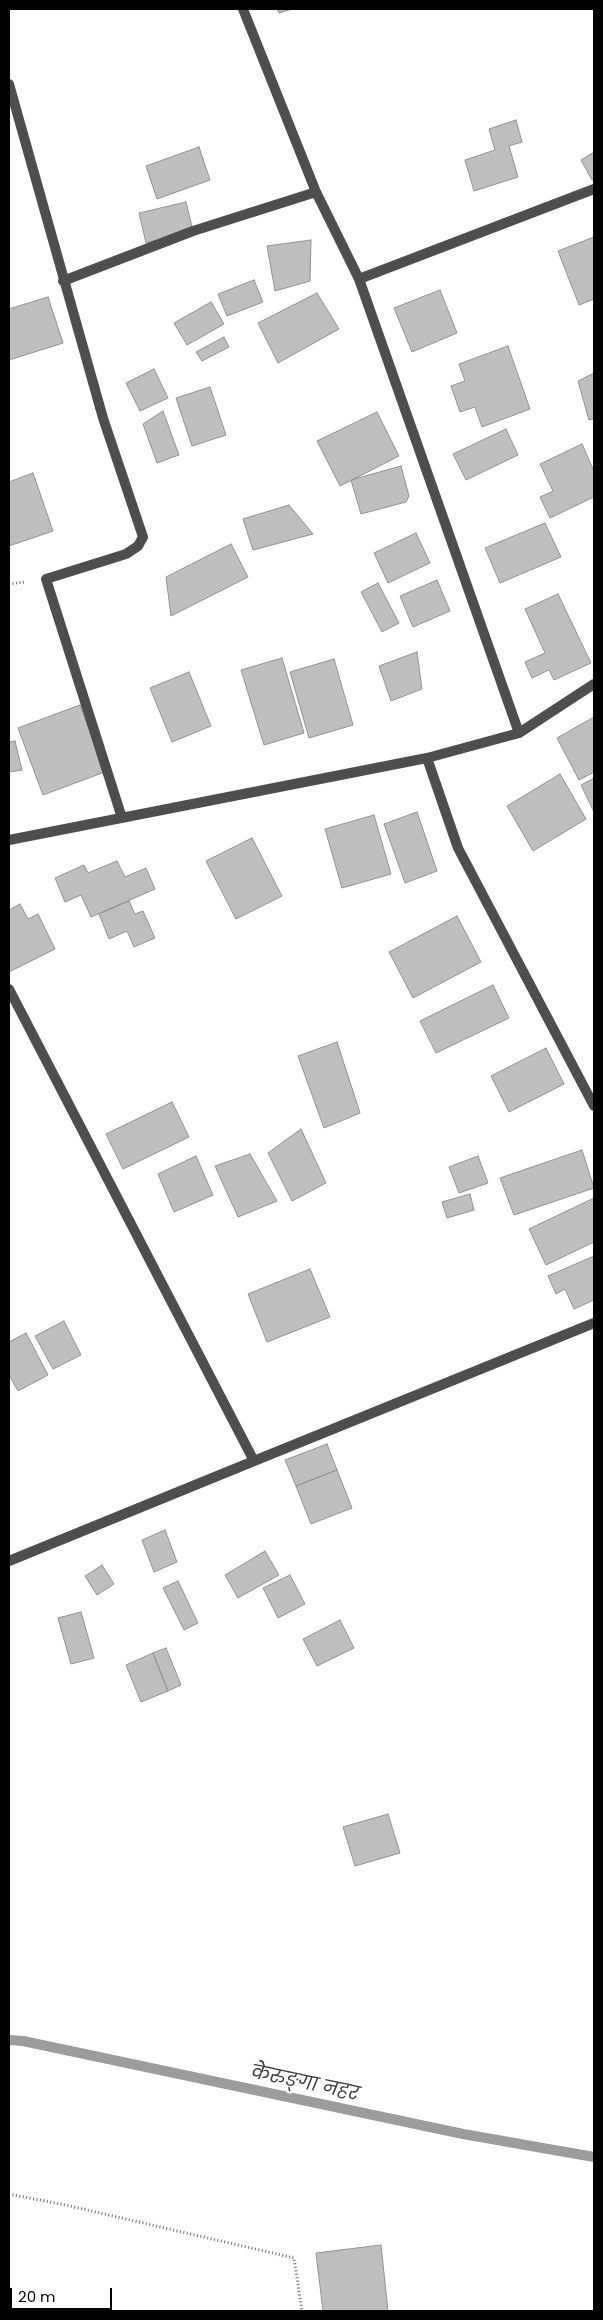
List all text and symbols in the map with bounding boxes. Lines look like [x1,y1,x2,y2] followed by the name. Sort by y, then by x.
[249,2061,361,2107] water label: केेरुङ्गा नहर
[12,2278,115,2310] scale bar
[18,2286,56,2307] text: 20 m

